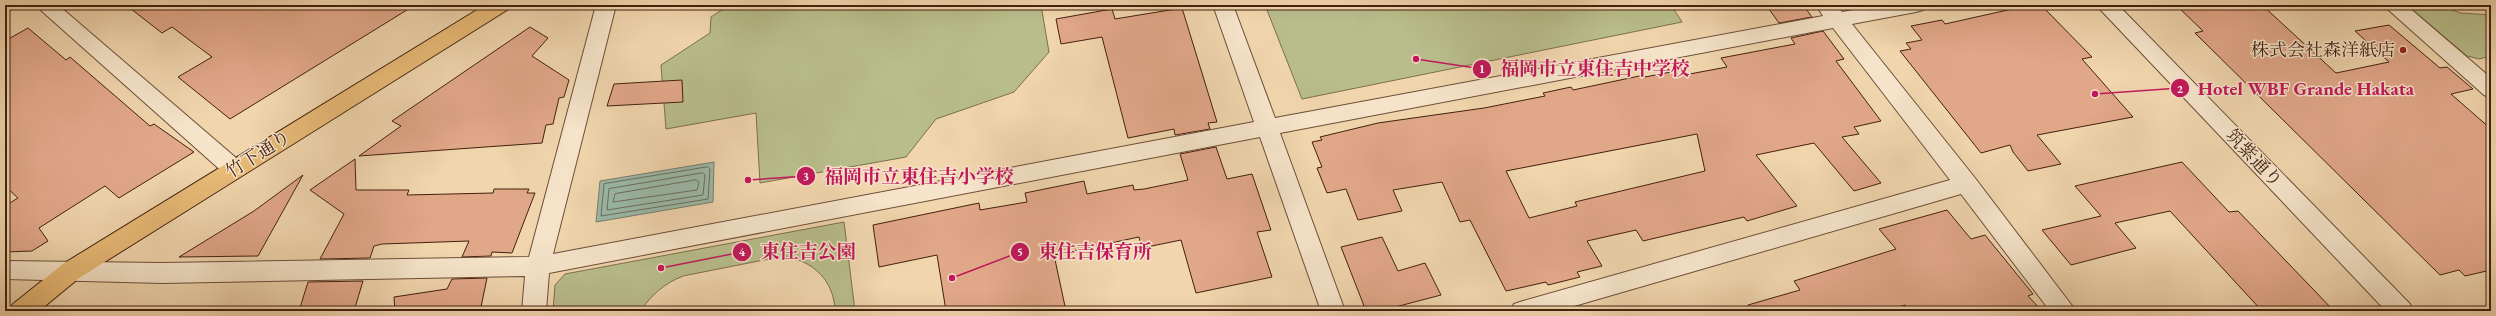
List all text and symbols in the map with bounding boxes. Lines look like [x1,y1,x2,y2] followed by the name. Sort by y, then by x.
[2251,38,2395,61] place label: 株式会社森洋紙店
[2398,45,2408,55] marker: 株式会社森洋紙店
[1472,53,1698,84] callout: 福岡市立東住吉中学校
[1500,56,1690,81] text: 福岡市立東住吉中学校
[1479,61,1485,77] text: 1
[2170,73,2422,104] callout: Hotel WBF Grande Hakata
[2198,76,2415,101] text: Hotel WBF Grande Hakata
[2177,81,2184,97] text: 2
[2221,124,2288,192] street label: 筑紫通り
[221,125,294,182] street label: 竹下通り
[796,160,1022,191] callout: 福岡市立東住吉小学校
[824,164,1014,189] text: 福岡市立東住吉小学校
[803,168,809,184] text: 3
[732,236,863,267] callout: 東住吉公園
[1010,236,1160,267] callout: 東住吉保育所
[760,239,856,264] text: 東住吉公園
[1038,239,1152,264] text: 東住吉保育所
[739,244,746,260] text: 4
[1017,244,1023,260] text: 5

